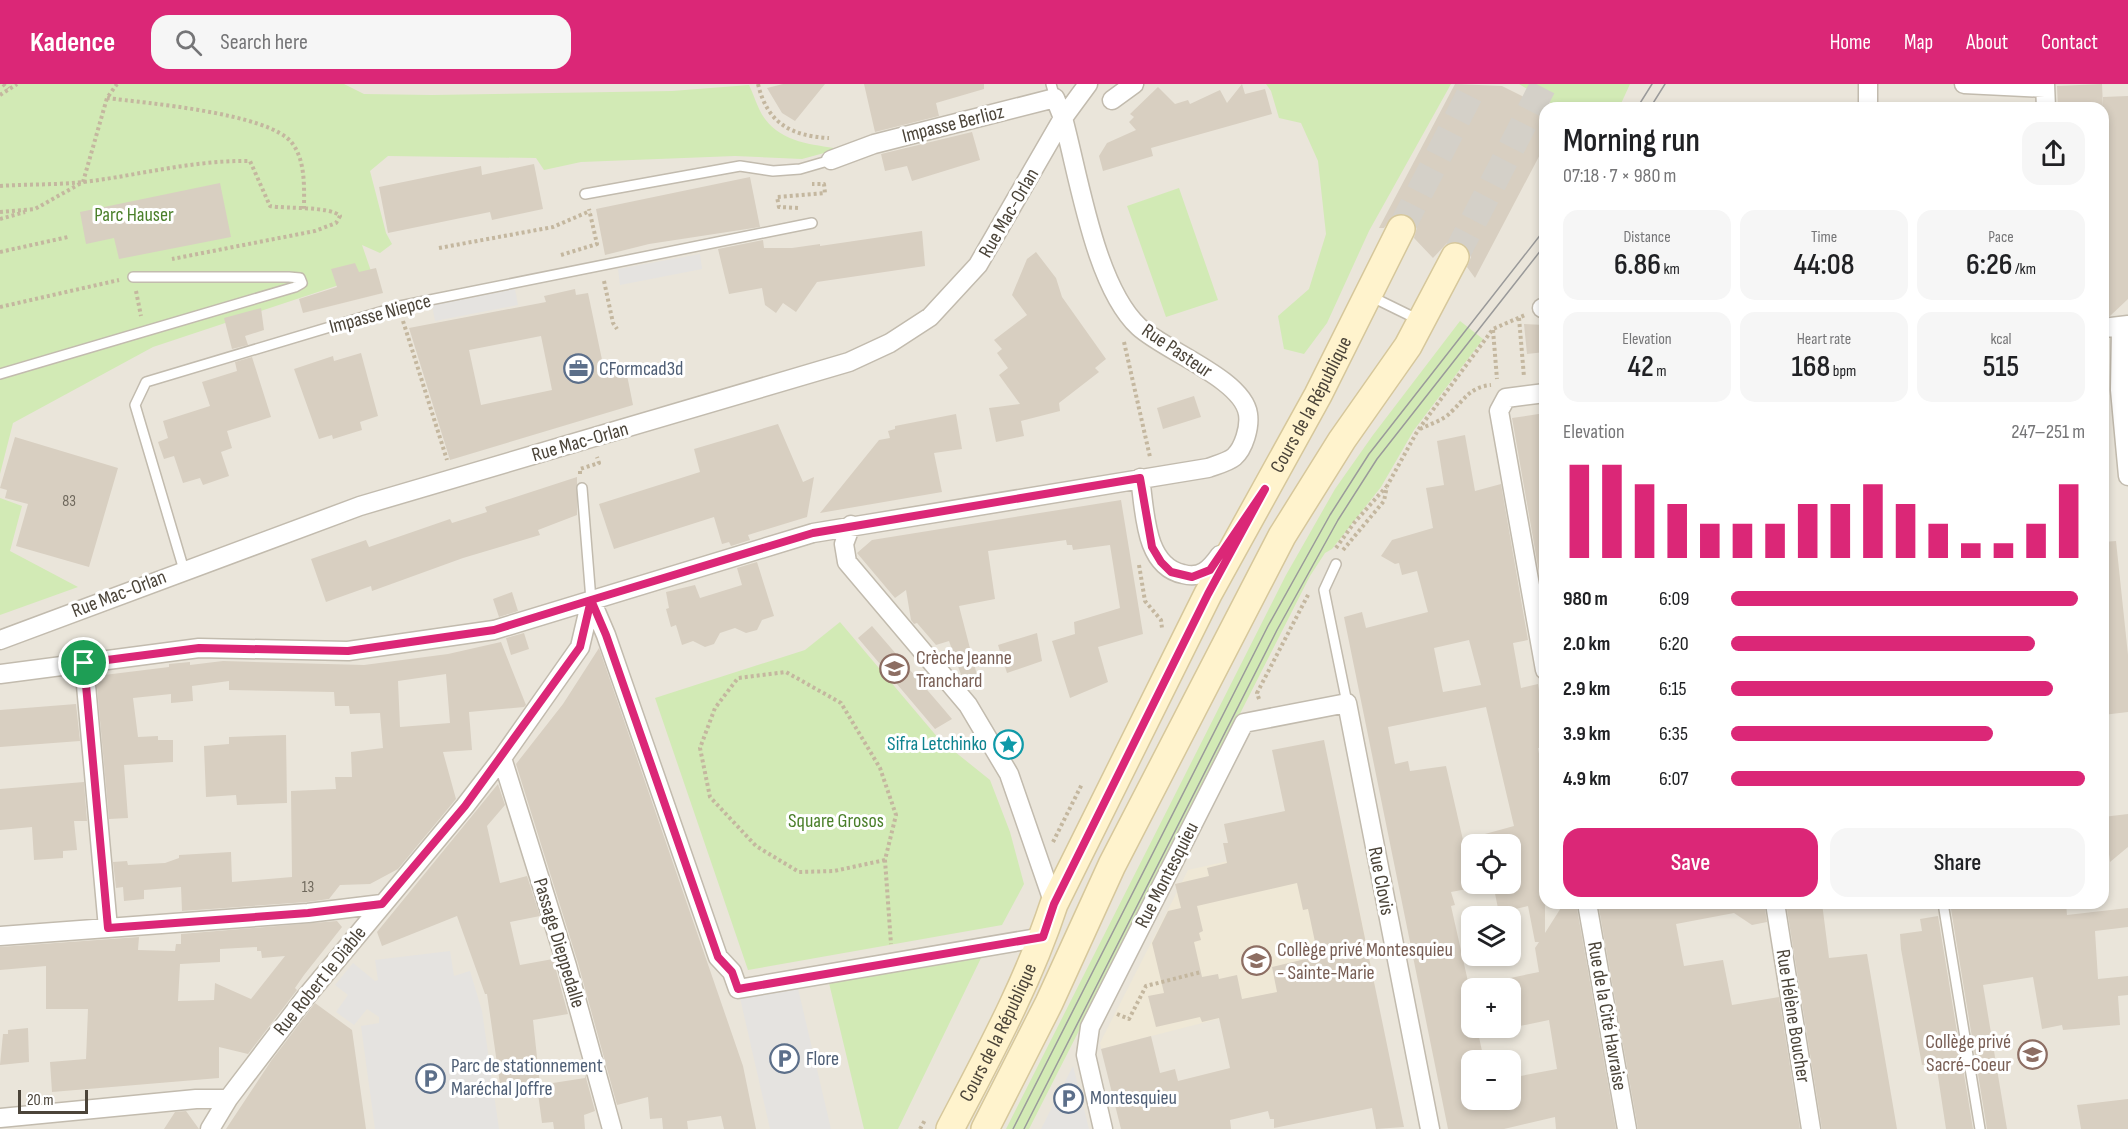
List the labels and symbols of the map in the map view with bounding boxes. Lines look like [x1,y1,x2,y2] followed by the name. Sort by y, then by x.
[900,100,1006,148] street label: Impasse Berlioz
[974,164,1044,262] street label: Rue Mac-Orlan
[94,203,174,227] park label: Parc Hauser
[326,289,434,339] street label: Impasse Niepce
[1137,319,1217,383] street label: Rue Pasteur
[1265,333,1357,477] street label: Cours de la République
[562,353,594,385] office icon: CFormcad3d
[599,357,683,381] place label: CFormcad3d
[529,417,631,467] street label: Rue Mac-Orlan
[62,492,76,511] house number: 83
[68,565,170,623] street label: Rue Mac-Orlan
[58,637,109,688] pin
[916,646,1012,693] place label: Crèche Jeanne Tranchard
[879,653,911,685] school or university icon: Crèche Jeanne Tranchard
[992,728,1024,760] place icon: Sifra Letchinko
[887,732,987,756] place label: Sifra Letchinko
[788,809,884,833] park label: Square Grosos
[1130,818,1204,932] street label: Rue Montesquieu
[1363,845,1399,917] street label: Rue Clovis
[528,875,590,1011] street label: Passage Dieppedalle
[302,878,314,897] house number: 13
[269,921,371,1041] street label: Rue Robert le Diable
[1277,938,1453,985] place label: Collège privé Montesquieu - Sainte-Marie
[1582,940,1632,1092] street label: Rue de la Cité Havraise
[1240,945,1272,977] school or university icon: Collège privé Montesquieu - Sainte-Marie
[1771,948,1815,1085] street label: Rue Hélène Boucher
[954,960,1042,1106] street label: Cours de la République
[1925,1030,2011,1077] place label: Collège privé Sacré-Coeur
[2016,1038,2048,1070] school or university icon: Collège privé Sacré-Coeur
[769,1043,801,1075] parking icon: Flore
[806,1047,839,1071] place label: Flore
[451,1054,603,1101] place label: Parc de stationnement Maréchal Joffre
[414,1062,446,1094] parking icon: Parc de stationnement Maréchal Joffre
[1053,1082,1085,1114] parking icon: Montesquieu
[1090,1086,1177,1110] place label: Montesquieu
[18,1087,88,1114] scale bar

